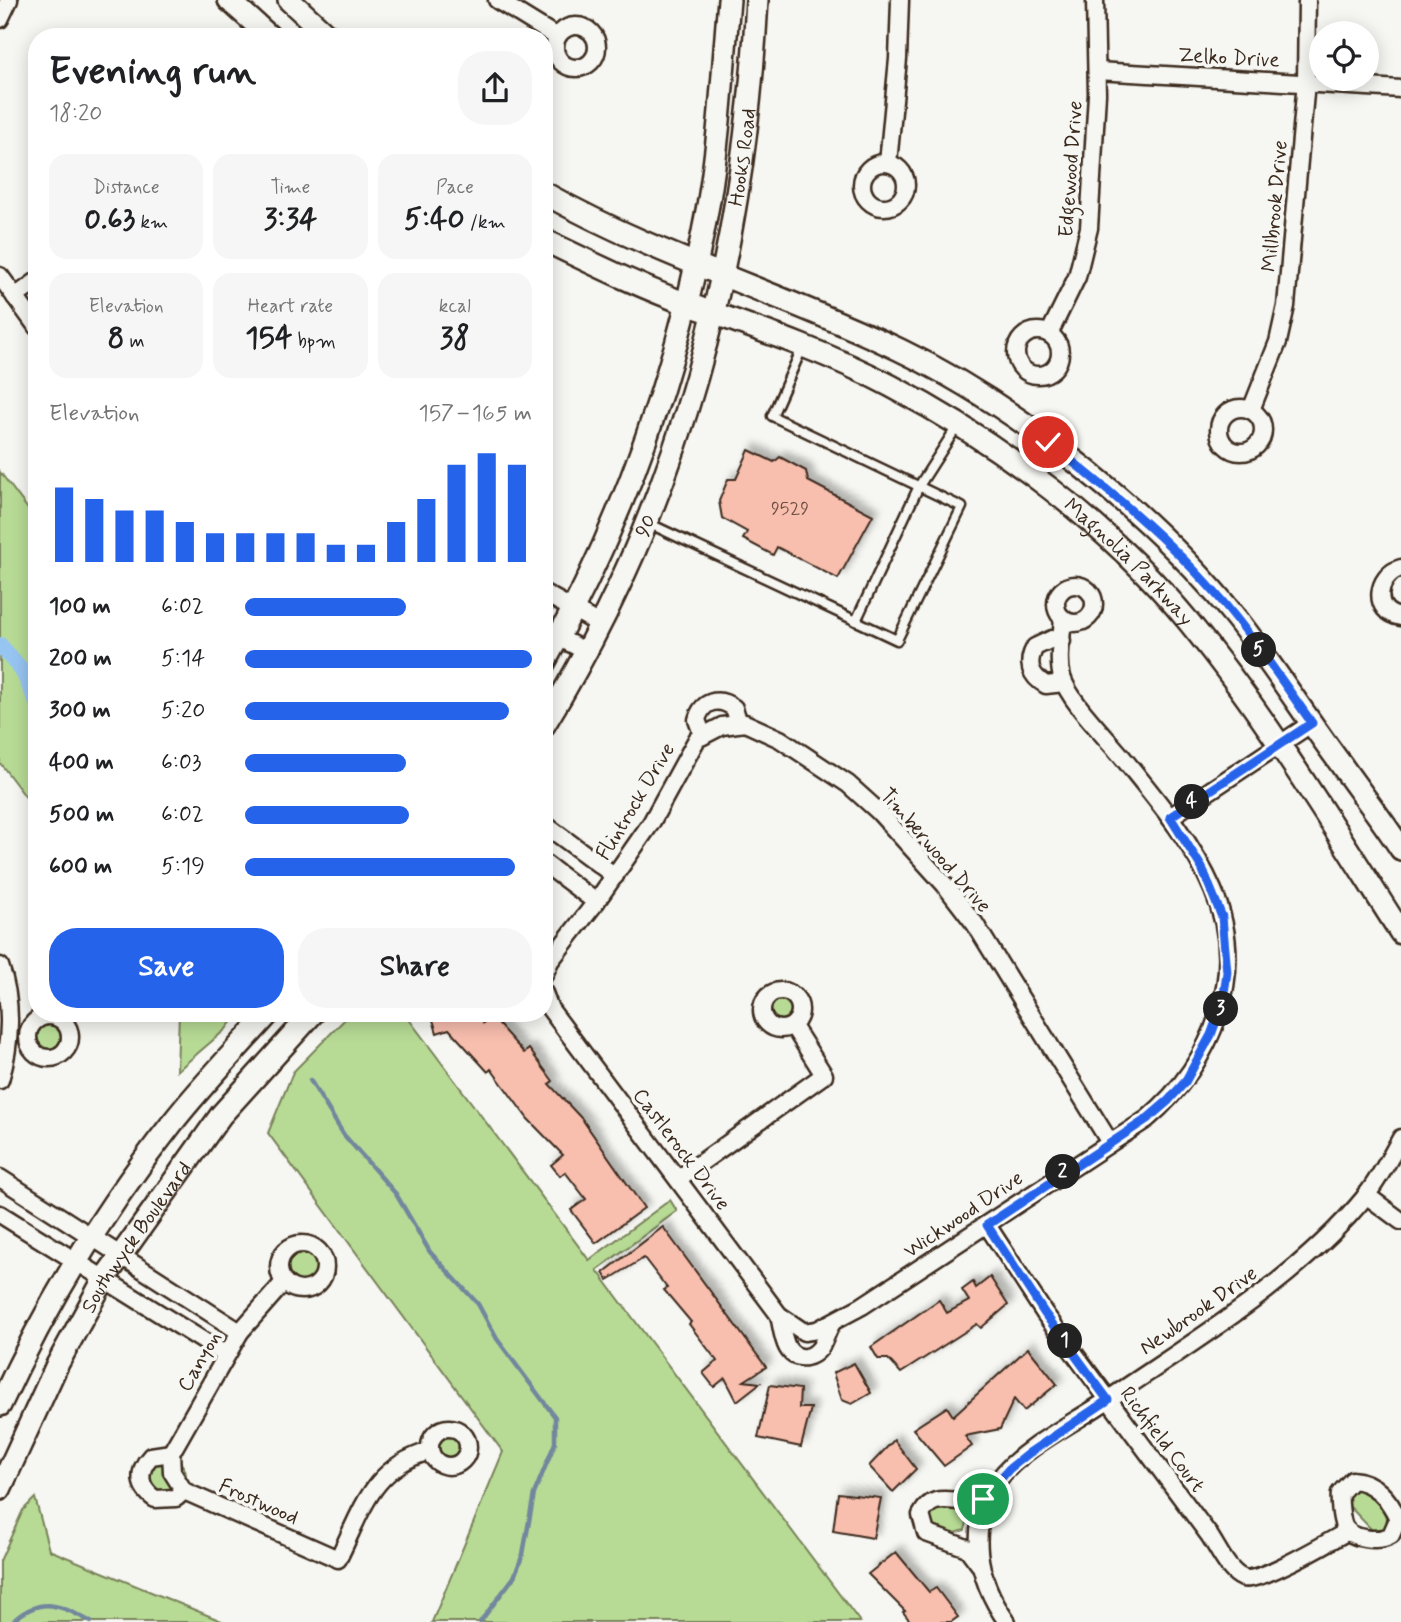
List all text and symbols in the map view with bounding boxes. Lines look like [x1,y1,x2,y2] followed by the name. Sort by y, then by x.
[1309,21,1379,91] map controls
[1309,21,1379,91] button: locate
[1177,41,1280,75] street label: Zelko Drive
[49,48,256,97] text: Evening run
[458,51,532,125] button: share
[49,99,102,129] text: 18:20
[1052,100,1092,239] street label: Edgewood Drive
[722,107,763,208] street label: Hooks Road
[1255,139,1295,273] street label: Millbrook Drive
[93,175,160,200] text: Distance
[271,175,310,200] text: Time
[436,175,474,200] text: Pace
[84,200,135,239] text: 0.63
[264,200,317,239] text: 3:34
[404,200,465,239] text: 5:40
[135,210,168,235] text: km
[465,210,506,235] text: /km
[89,294,164,319] text: Elevation
[248,294,333,319] text: Heart rate
[439,294,471,319] text: kcal
[108,319,124,358] text: 8
[245,319,292,358] text: 154
[440,319,470,358] text: 38
[124,329,145,354] text: m
[292,329,336,354] text: bpm
[49,399,140,429] text: Elevation
[419,399,532,429] text: 157–165 m
[1018,412,1078,472] pin
[1029,423,1067,461] icon: check
[1058,492,1199,632] street label: Magnolia Parkway
[771,497,809,521] house number: 9529
[629,510,663,542] street label: 90
[49,592,111,622] text: 100 m
[161,592,204,622] text: 6:02
[1242,632,1276,668] pin: 5
[1253,637,1264,662] text: 5
[49,644,112,674] text: 200 m
[161,644,205,674] text: 5:14
[49,696,111,726] text: 300 m
[161,696,205,726] text: 5:20
[590,737,682,866] street label: Flintrock Drive
[49,748,114,778] text: 400 m
[161,748,202,778] text: 6:03
[873,782,997,919] street label: Timberwood Drive
[1174,784,1210,820] pin: 4
[1186,789,1197,814] text: 4
[49,800,114,830] text: 500 m
[161,800,204,830] text: 6:02
[49,852,112,882] text: 600 m
[161,852,205,882] text: 5:19
[49,928,284,1008] button: Save
[298,928,532,1008] button: Share
[1204,992,1238,1026] pin: 3
[1216,996,1225,1021] text: 3
[626,1083,736,1217] street label: Castlerock Drive
[1046,1154,1080,1190] pin: 2
[75,1156,199,1318] street label: Southwyck Boulevard
[1058,1159,1067,1184] text: 2
[898,1164,1029,1265] street label: Wickwood Drive
[1134,1260,1263,1362] street label: Newbrook Drive
[1048,1324,1082,1358] pin: 1
[171,1326,228,1397] street label: Canyon
[1060,1328,1069,1353] text: 1
[1113,1381,1211,1498] street label: Richfield Court
[953,1469,1013,1529] pin
[214,1472,303,1532] street label: Frostwood
[964,1480,1002,1518] icon: arrive

